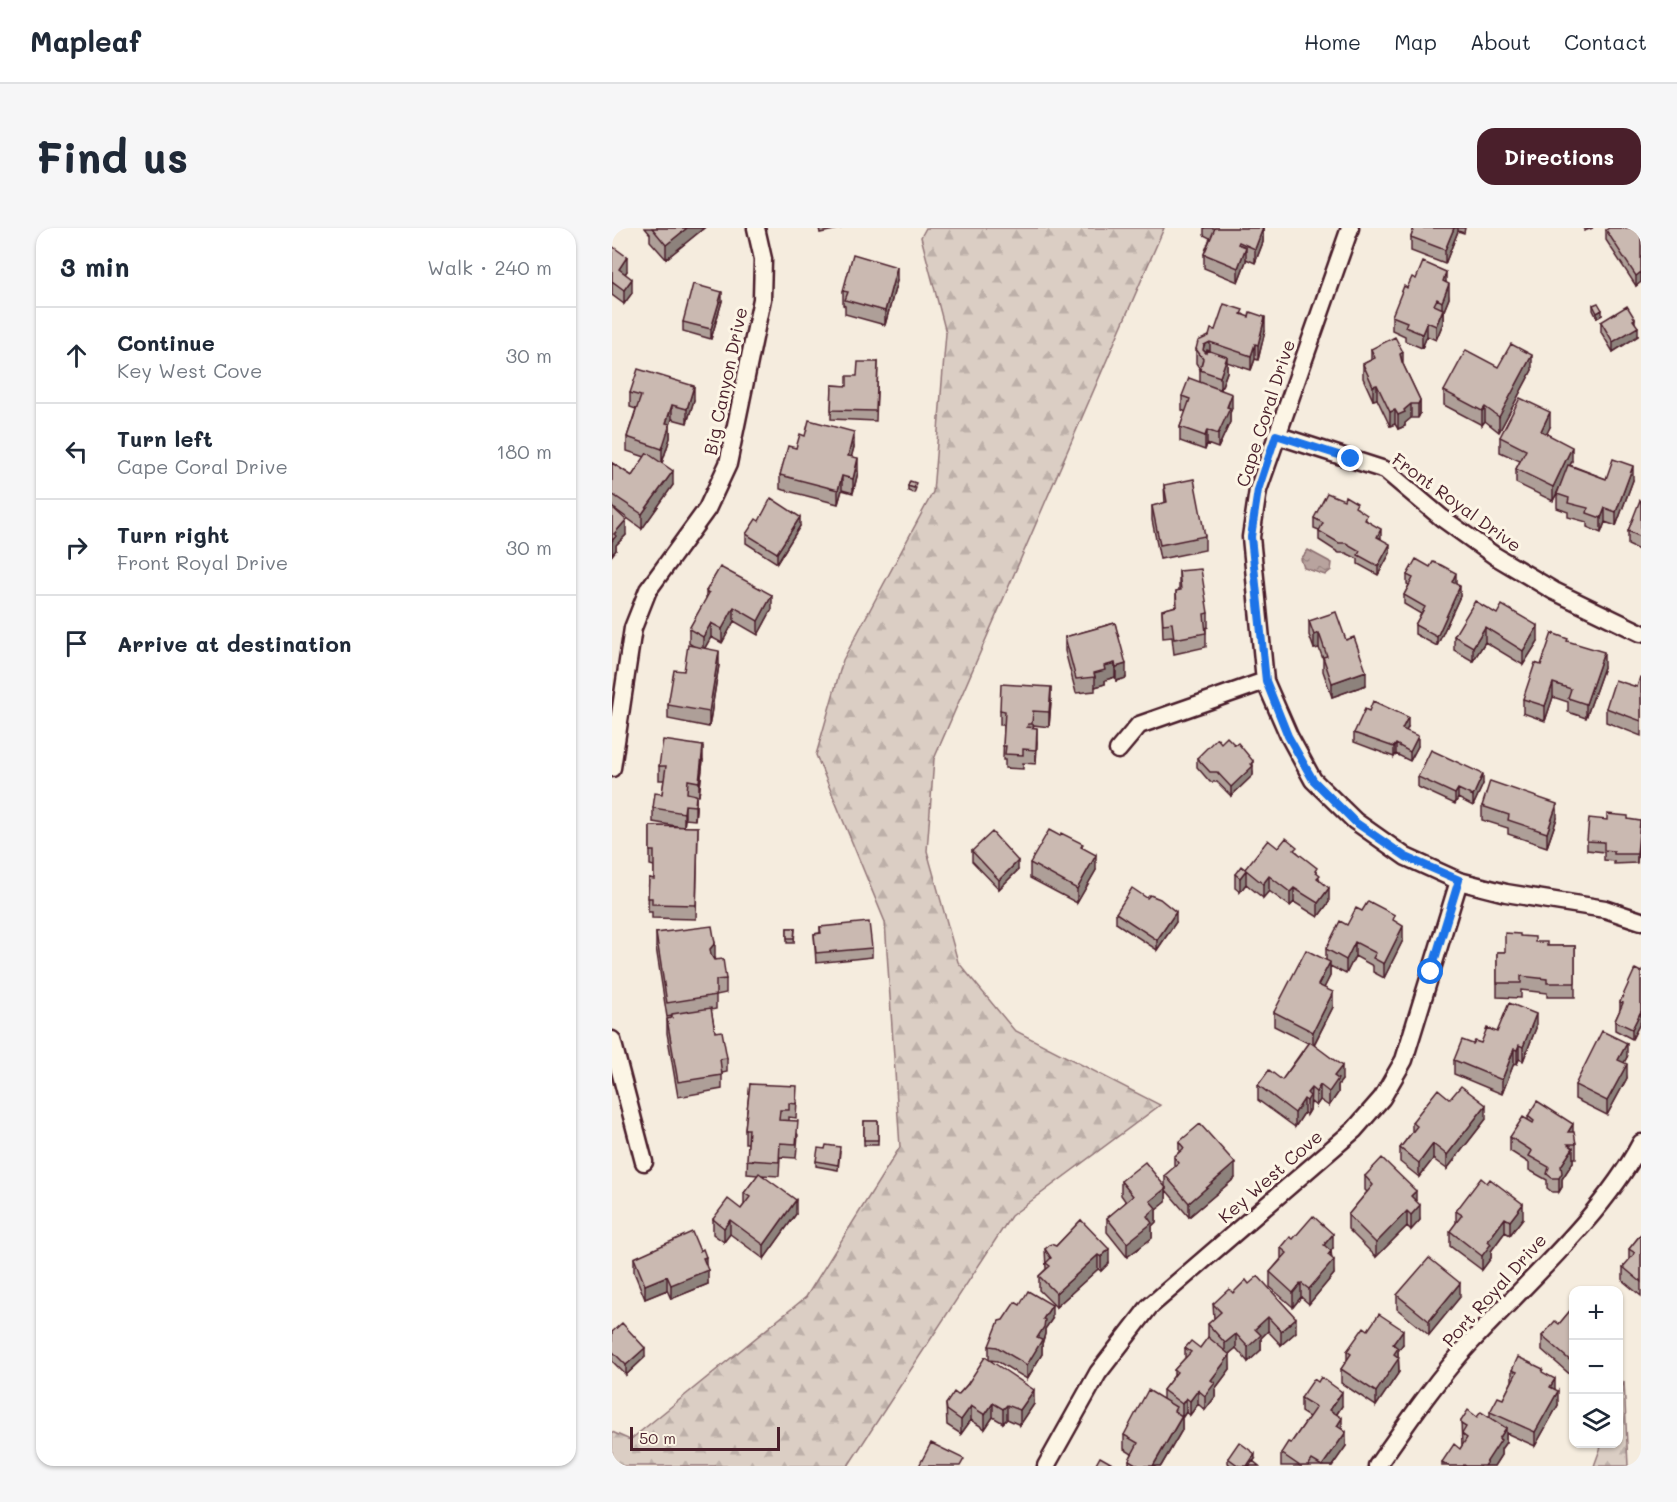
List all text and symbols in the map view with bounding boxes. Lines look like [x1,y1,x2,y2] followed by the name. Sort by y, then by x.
[30,23,141,59] text: Mapleaf
[1304,28,1361,55] text: Home
[1394,28,1437,55] text: Map
[1470,28,1531,55] text: About
[1564,28,1647,55] text: Contact
[1477,128,1641,185] button: Directions
[36,129,188,184] text: Find us
[60,250,129,284] text: 3 min
[427,254,552,280] text: Walk · 240 m
[698,305,752,457] street label: Big Canyon Drive
[117,328,215,357] text: Continue
[1230,336,1300,490] street label: Cape Coral Drive
[60,339,93,372] icon: ahead
[506,342,552,368] text: 30 m
[117,357,262,383] text: Key West Cove
[117,424,213,453] text: Turn left
[60,435,93,468] icon: left
[496,438,552,464] text: 180 m
[1337,445,1363,471] route end
[1388,447,1526,557] street label: Front Royal Drive
[117,453,288,479] text: Cape Coral Drive
[117,520,229,549] text: Turn right
[60,531,93,564] icon: right
[506,534,552,560] text: 30 m
[117,549,288,575] text: Front Royal Drive
[60,627,93,660] icon: arrive
[117,629,352,658] text: Arrive at destination
[1417,958,1443,984] route start
[1213,1124,1327,1228] street label: Key West Cove
[1437,1228,1551,1352] street label: Port Royal Drive
[1569,1286,1623,1448] map controls
[1569,1286,1623,1340] button: +
[1569,1340,1623,1394] button: −
[1569,1394,1623,1448] button: layers
[630,1424,780,1452] scale bar
[639,1427,676,1448] text: 50 m

